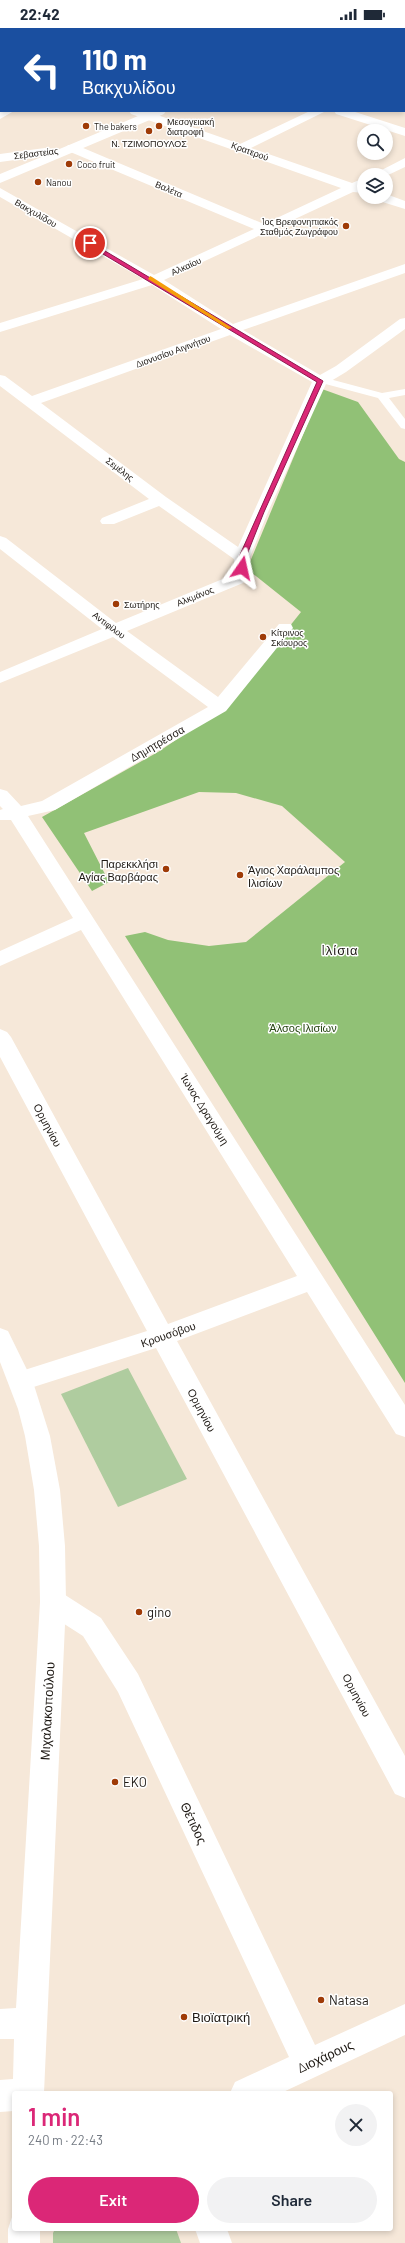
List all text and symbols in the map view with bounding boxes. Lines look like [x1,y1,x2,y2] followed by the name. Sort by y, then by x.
[20,5,60,23] text: 22:42
[82,42,147,76] text: 110 m
[16,44,68,96] icon: left
[82,76,176,98] text: Βακχυλίδου
[167,116,214,137] place label: Μεσογειακή διατροφή
[81,121,91,131] marker: The bakers
[94,121,137,132] place label: The bakers
[154,121,164,131] marker: Μεσογειακή διατροφή
[357,124,393,204] map controls
[357,124,393,160] button: search
[144,126,154,136] marker: Ν. ΤΖΙΜΟΠΟΥΛΟΣ
[111,138,187,149] place label: Ν. ΤΖΙΜΟΠΟΥΛΟΣ
[230,139,270,163] street label: Κρατερού
[13,145,59,161] street label: Σεβαστείας
[64,159,74,169] marker: Coco fruit
[77,159,116,170] place label: Coco fruit
[357,168,393,204] button: layers
[33,177,43,187] marker: Nanou
[46,177,71,188] place label: Nanou
[154,178,184,200] street label: Βαλέτα
[13,197,59,229] street label: Βακχυλίδου
[260,216,339,237] place label: 1ος Βρεφονηπιακός Σταθμός Ζωγράφου
[341,221,351,231] marker: 1ος Βρεφονηπιακός Σταθμός Ζωγράφου
[73,226,107,260] pin
[79,232,101,254] icon: arrive
[169,254,203,278] street label: Αλκαίου
[134,332,212,370] street label: Διονυσίου Αιγινήτου
[104,455,137,484] street label: Σεμέλης
[221,547,263,589] position arrow
[175,583,216,608] street label: Αλκμάνος
[111,599,121,609] marker: Σωτήρης
[124,599,160,610] place label: Σωτήρης
[91,609,128,641] street label: Αντιφίλου
[271,627,308,648] place label: Κίτρινος Σκίουρος
[258,632,268,642] marker: Κίτρινος Σκίουρος
[127,722,187,764] street label: Δημητρέσσα
[78,857,159,883] place label: Παρεκκλήσι Αγίας Βαρβάρας
[248,863,339,889] place label: Άγιος Χαράλαμπος Ιλισίων
[161,864,171,874] marker: Παρεκκλήσι Αγίας Βαρβάρας
[235,870,245,880] marker: Άγιος Χαράλαμπος Ιλισίων
[321,942,359,958] district label: Iλίσια
[269,1021,337,1034] park label: Άλσος Ιλισίων
[177,1070,232,1147] street label: Ίωνος Δραγούμη
[31,1101,65,1149] street label: Ορμηνίου
[139,1319,197,1349] street label: Κρουσόβου
[185,1386,219,1434] street label: Ορμηνίου
[147,1604,171,1620] place label: gino
[134,1607,144,1617] marker: gino
[36,1661,58,1761] street label: Μιχαλακοπούλου
[340,1671,374,1719] street label: Ορμηνίου
[123,1774,147,1790] place label: EKO
[110,1777,120,1787] marker: EKO
[177,1799,211,1847] street label: Θέτιδος
[329,1992,369,2008] place label: Natasa
[316,1995,326,2005] marker: Natasa
[192,2009,250,2025] place label: Βιοϊατρική
[179,2012,189,2022] marker: Βιοϊατρική
[294,2036,356,2076] street label: Διοχάρους
[28,2102,80,2131] text: 1 min
[335,2104,377,2146] button: close
[28,2132,103,2148] text: 240 m · 22:43
[28,2177,199,2223] button: Exit
[207,2177,377,2223] button: Share

